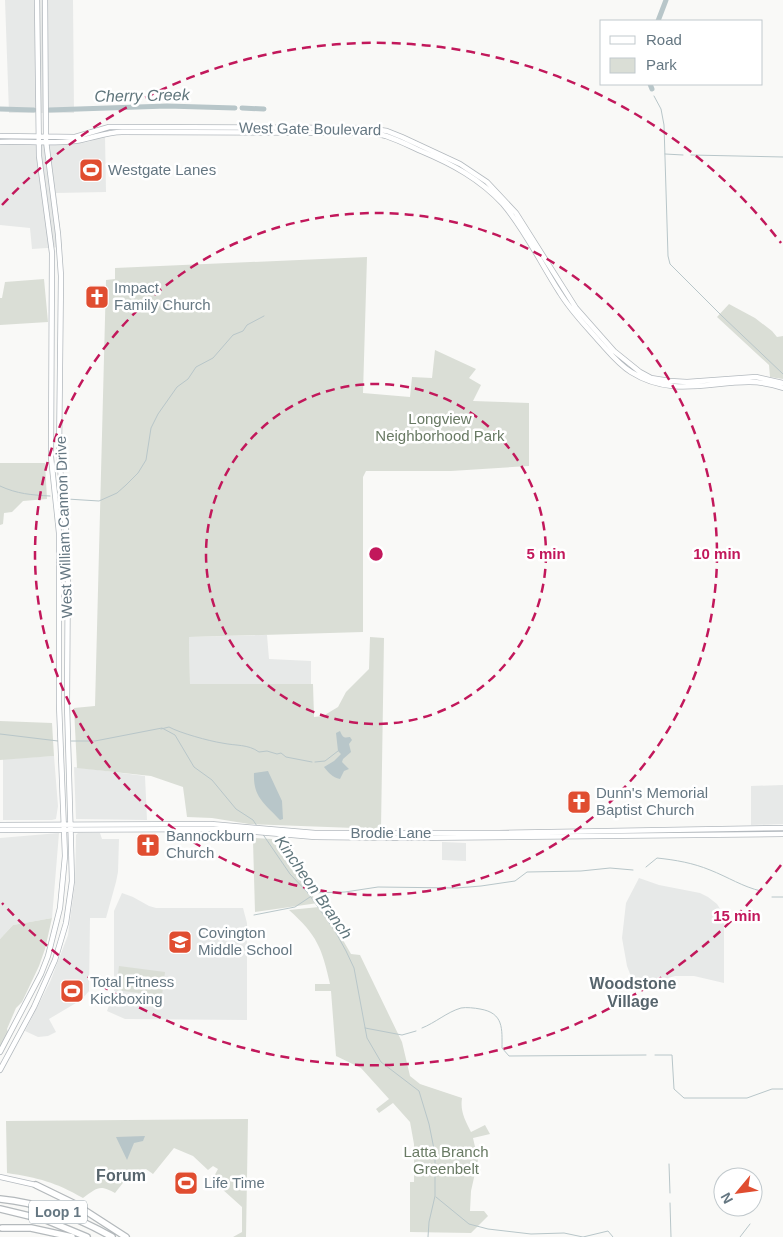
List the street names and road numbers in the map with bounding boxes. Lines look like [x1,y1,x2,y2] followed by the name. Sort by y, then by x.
[239,119,381,138] street label: West Gate Boulevard
[52,436,75,618] street label: West William Cannon Drive
[351,824,431,841] street label: Brodie Lane
[29,1200,87,1224] road number: Loop 1

